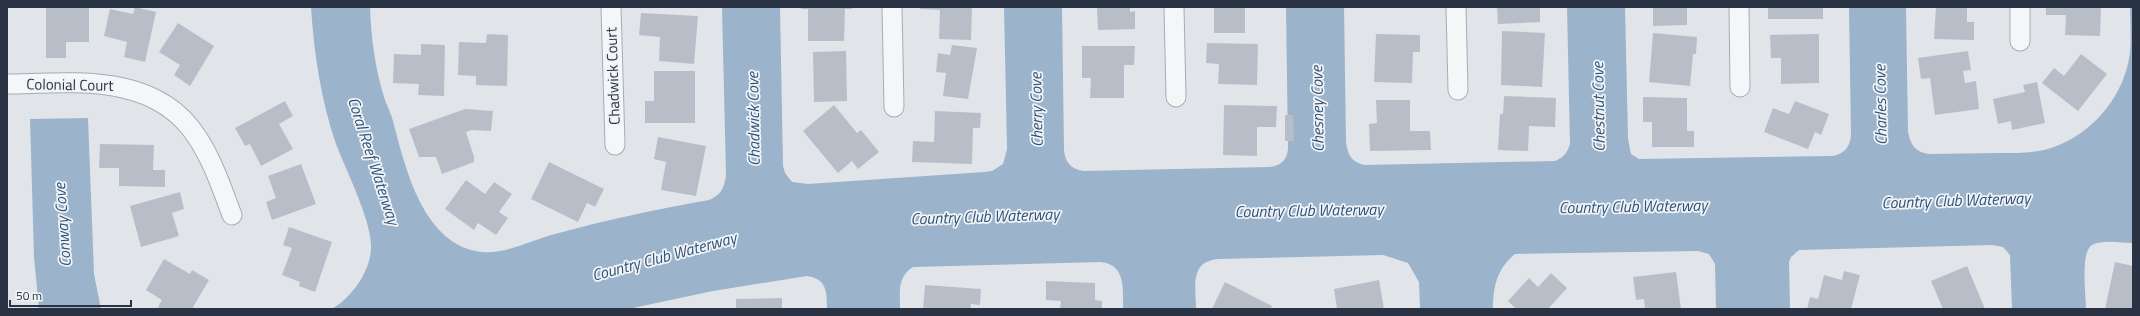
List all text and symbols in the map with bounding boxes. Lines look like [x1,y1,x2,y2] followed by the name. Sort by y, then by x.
[599,26,626,125] street label: Chadwick Court
[1585,60,1611,152] water label: Chestnut Cove
[1867,63,1893,145] water label: Charles Cove
[1304,64,1330,152] water label: Chesney Cove
[740,70,766,166] water label: Chadwick Cove
[1023,71,1049,147] water label: Cherry Cove
[26,72,115,97] street label: Colonial Court
[342,94,407,230] water label: Coral Reef Waterway
[47,181,77,268] water label: Conway Cove
[1881,185,2033,215] water label: Country Club Waterway
[1558,193,1709,219] water label: Country Club Waterway
[1234,197,1385,223] water label: Country Club Waterway
[910,201,1062,231] water label: Country Club Waterway
[589,225,741,287] water label: Country Club Waterway
[10,282,131,308] scale bar
[16,286,42,305] text: 50 m

